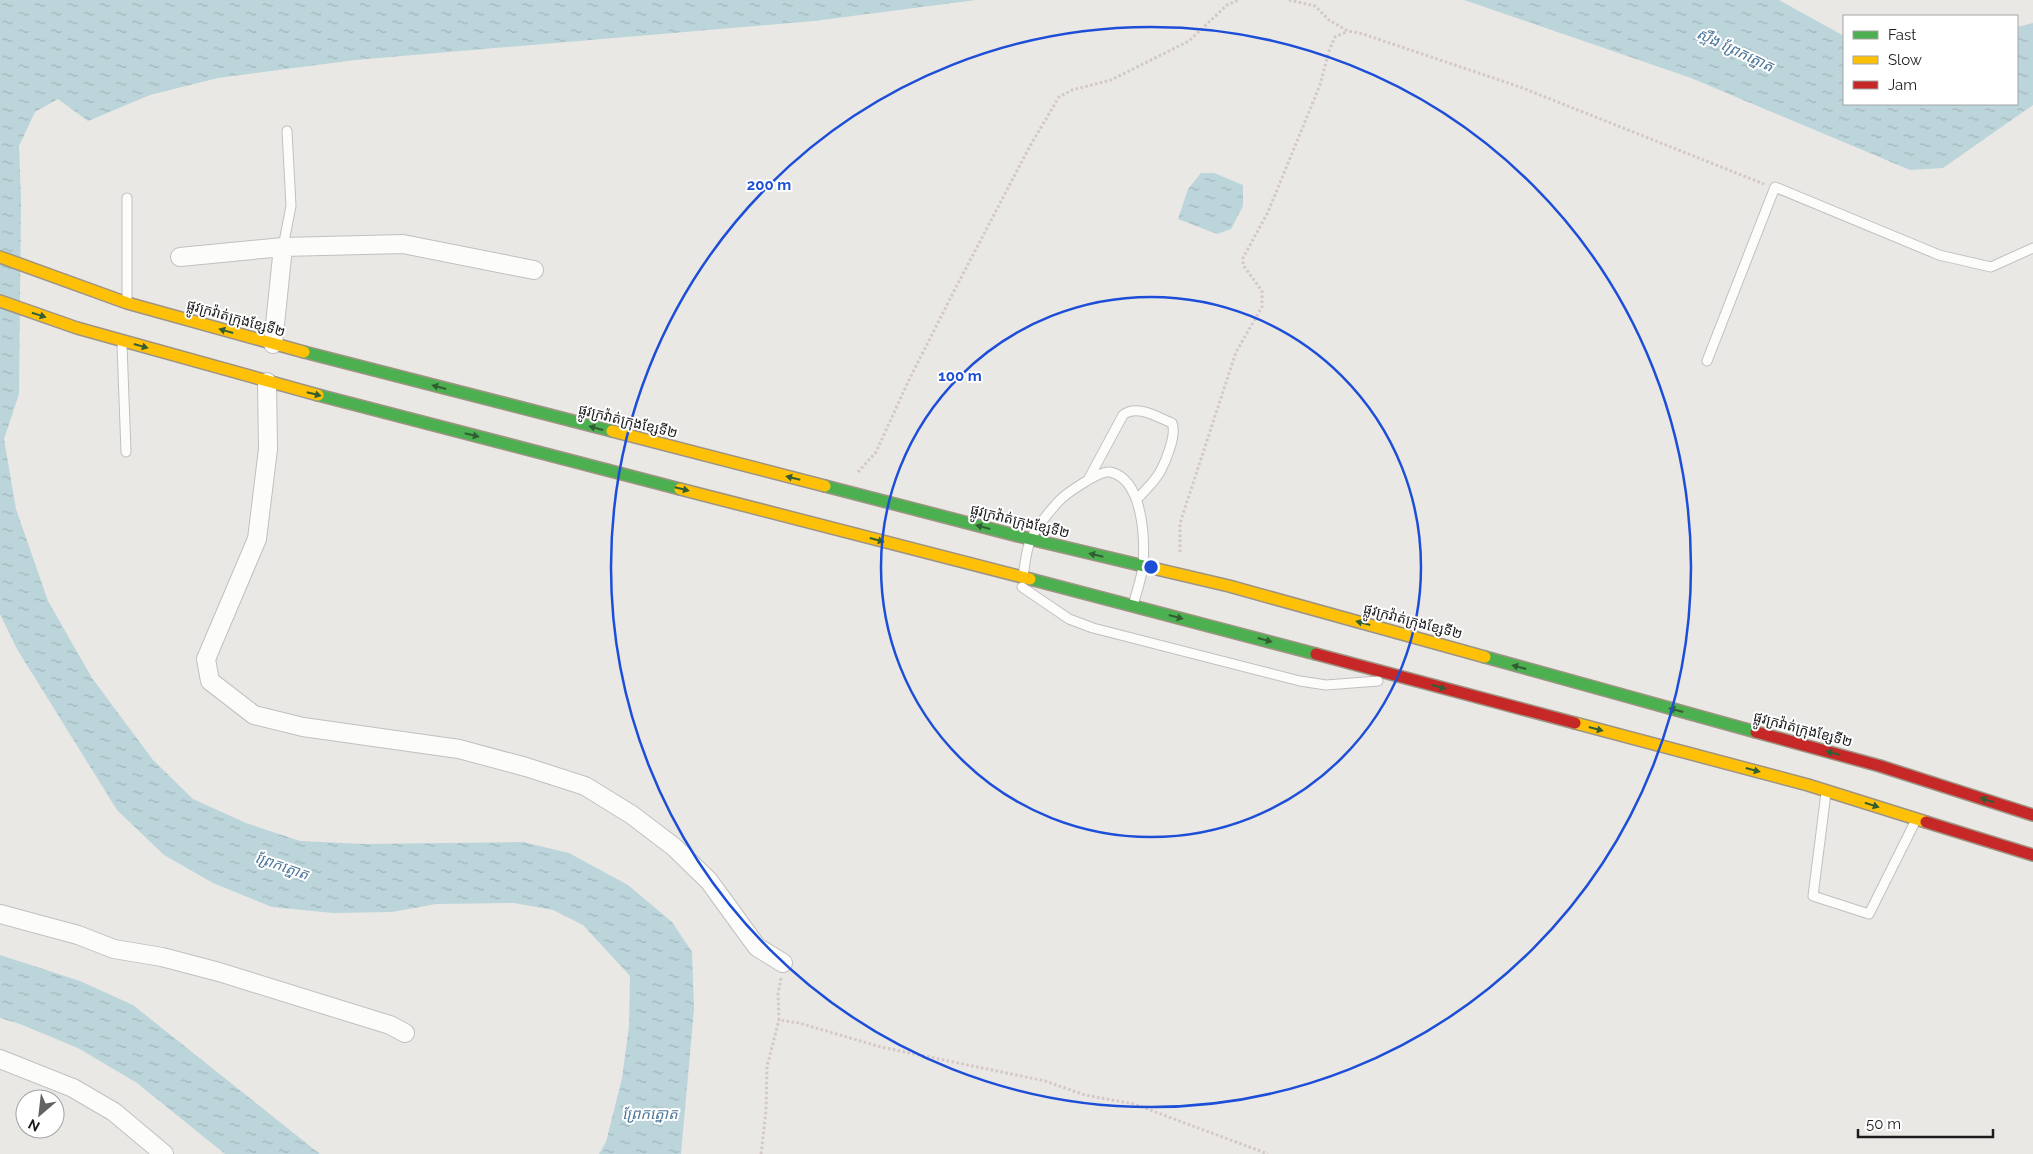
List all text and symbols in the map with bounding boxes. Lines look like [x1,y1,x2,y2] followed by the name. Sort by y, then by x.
[1843,15,2018,105] legend
[1694,24,1778,77] water label: ស្ទឹង ព្រែកត្នោត
[1888,26,1916,44] text: Fast
[1888,51,1922,69] text: Slow
[1888,76,1917,94] text: Jam
[747,176,791,194] text: 200 m
[184,296,287,344] street label: ផ្លូវក្រវ៉ាត់ក្រុងខ្សែទី២
[31,312,46,319] one-way arrow
[218,327,233,335] one-way arrow
[134,342,149,350] one-way arrow
[938,367,982,385] text: 100 m
[432,383,447,391] one-way arrow
[307,391,322,399] one-way arrow
[576,400,679,445] street label: ផ្លូវក្រវ៉ាត់ក្រុងខ្សែទី២
[589,424,604,432] one-way arrow
[464,431,479,439] one-way arrow
[786,474,801,482] one-way arrow
[674,485,689,493] one-way arrow
[968,500,1071,545] street label: ផ្លូវក្រវ៉ាត់ក្រុងខ្សែទី២
[976,523,991,531] one-way arrow
[870,536,885,544] one-way arrow
[1088,551,1103,559] one-way arrow
[1142,558,1160,576] centre of rings
[1361,600,1464,646] street label: ផ្លូវក្រវ៉ាត់ក្រុងខ្សែទី២
[1168,613,1183,621] one-way arrow
[1355,619,1370,627] one-way arrow
[1258,637,1273,645] one-way arrow
[1512,662,1527,670] one-way arrow
[1432,683,1447,691] one-way arrow
[1668,706,1684,714] one-way arrow
[1751,708,1854,754] street label: ផ្លូវក្រវ៉ាត់ក្រុងខ្សែទី២
[1589,725,1604,733] one-way arrow
[1825,749,1840,757] one-way arrow
[1746,767,1761,775] one-way arrow
[1979,796,1994,804] one-way arrow
[1864,801,1879,809] one-way arrow
[253,848,313,884] water label: ព្រែកត្នោត
[15,1089,65,1139] north arrow
[622,1105,679,1123] water label: ព្រែកត្នោត
[1858,1106,1993,1138] scale bar
[1866,1115,1901,1133] text: 50 m
[25,1116,42,1135] text: N

